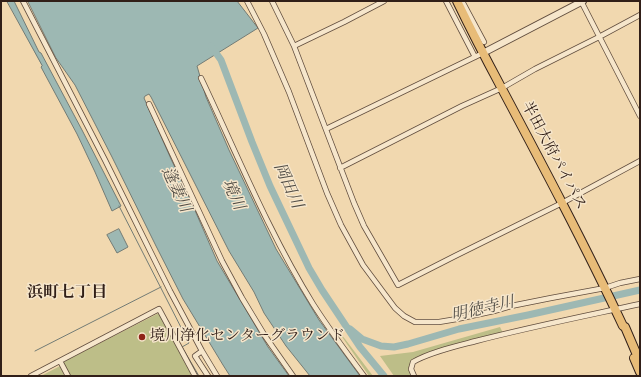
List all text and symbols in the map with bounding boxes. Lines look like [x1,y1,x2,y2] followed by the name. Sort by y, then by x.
[517,99,589,213] street label: 半田大府パイパス
[268,160,306,212] water label: 岡田川
[156,164,194,216] water label: 逢妻川
[217,176,247,214] water label: 境川
[27,284,107,304] district label: 浜町七丁目
[450,293,516,327] water label: 明徳寺川
[150,328,345,346] place label: 境川浄化センターグラウンド
[137,332,147,342] marker: 境川浄化センターグラウンド

